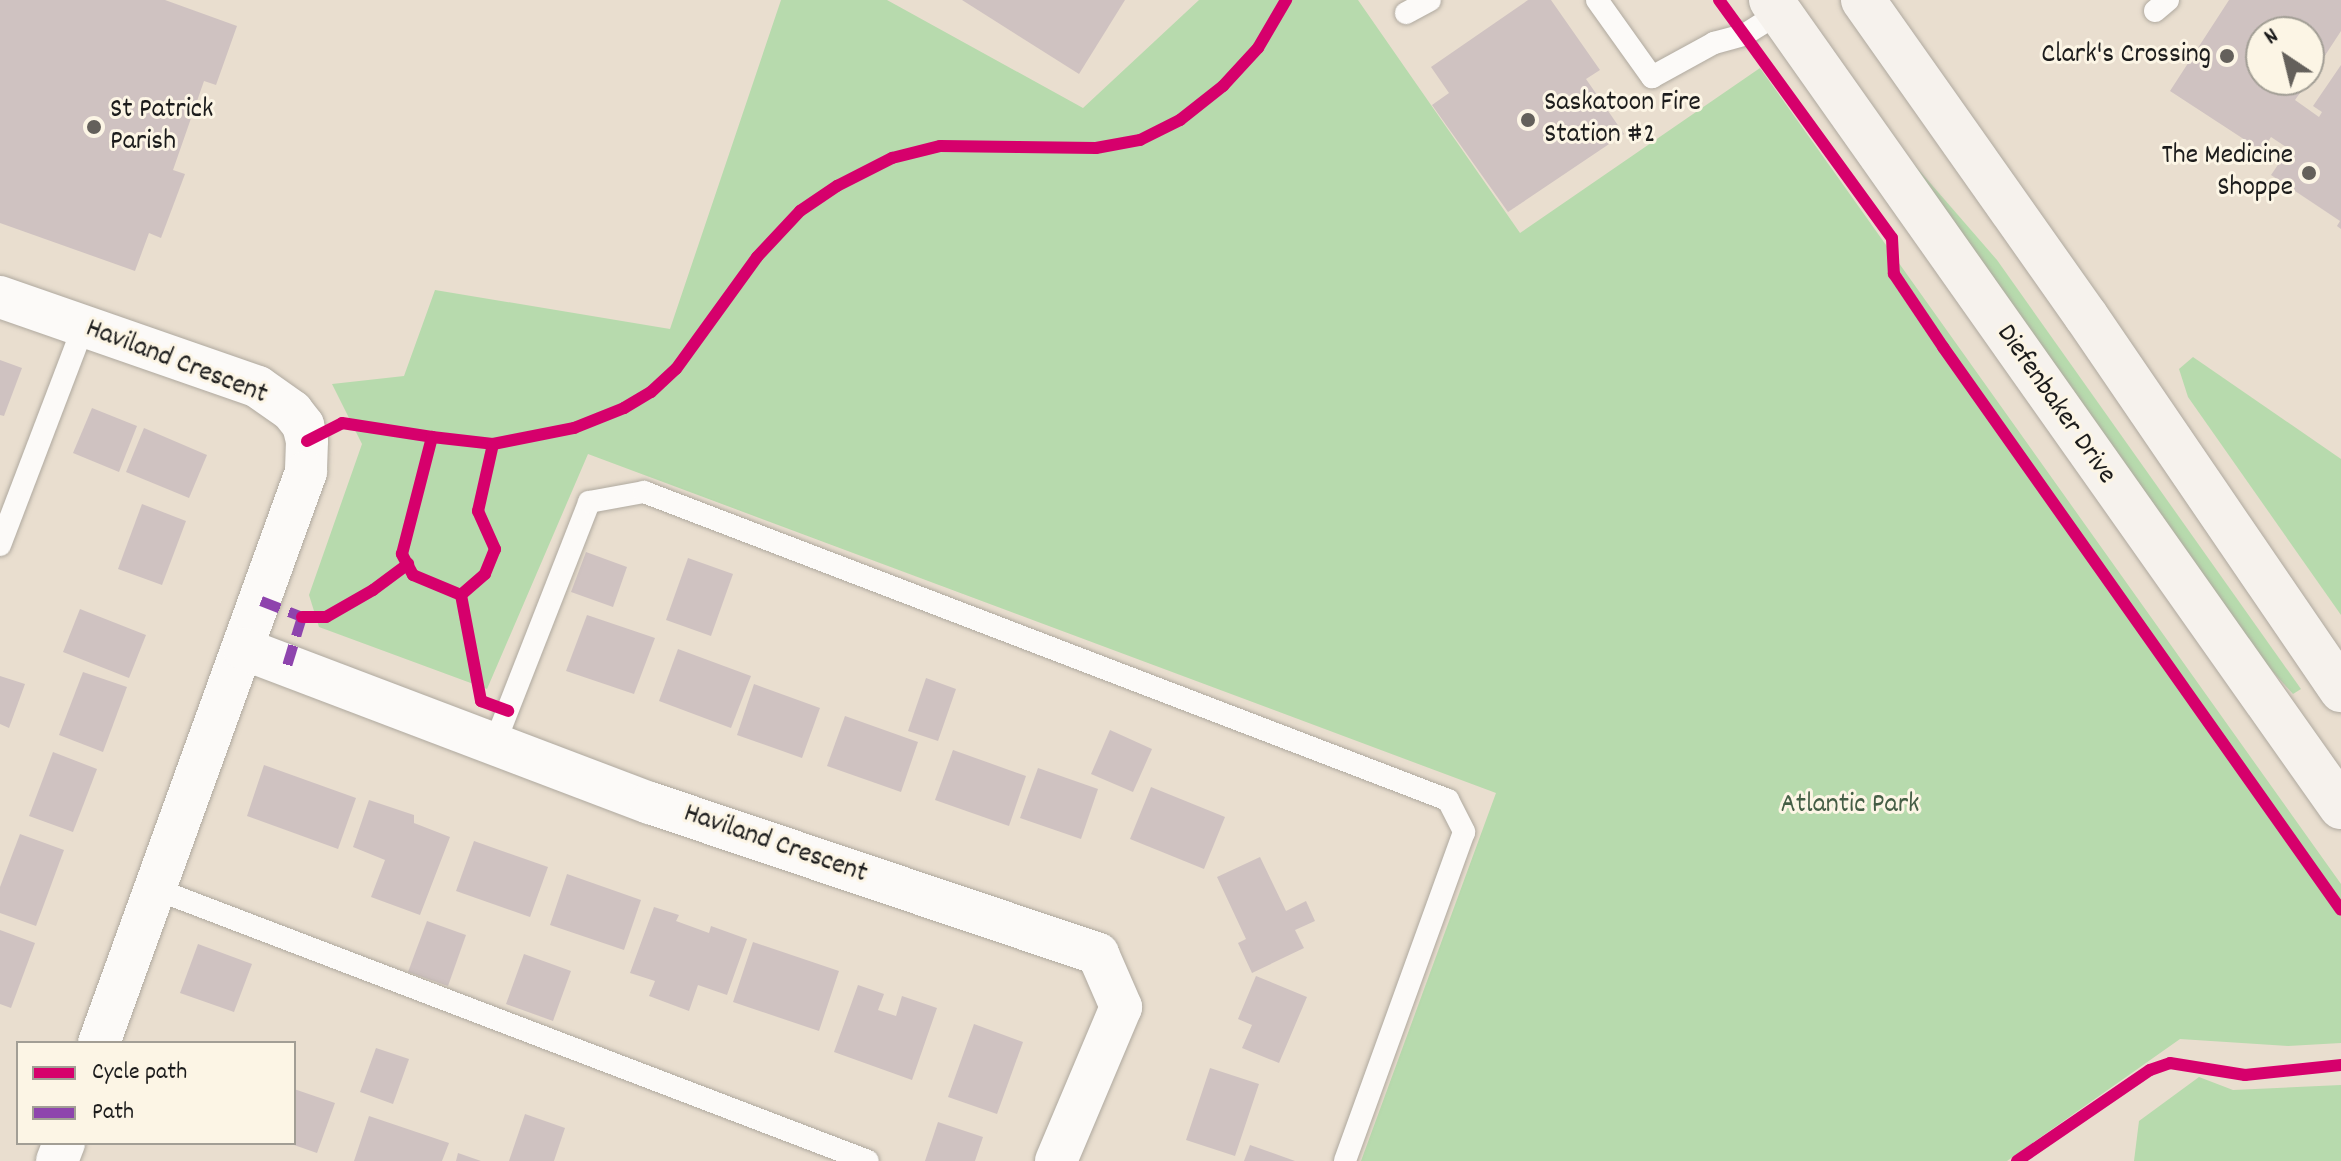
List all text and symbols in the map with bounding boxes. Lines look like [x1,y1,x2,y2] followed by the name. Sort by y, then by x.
[2245,16,2325,96] north arrow
[2259,22,2285,53] text: N
[2041,39,2211,73] place label: Clark's Crossing
[2218,47,2236,65] marker: Clark's Crossing
[1544,87,1701,153] place label: Saskatoon Fire Station #2
[110,94,214,160] place label: St Patrick Parish
[1519,111,1537,129] marker: Saskatoon Fire Station #2
[85,118,103,136] marker: St Patrick Parish
[2162,140,2293,206] place label: The Medicine Shoppe
[2300,164,2318,182] marker: The Medicine Shoppe
[80,313,272,413] street label: Haviland Crescent
[1988,319,2122,491] street label: Diefenbaker Drive
[1780,789,1920,823] park label: Atlantic Park
[679,798,871,892] street label: Haviland Crescent
[16,1041,296,1145] legend
[92,1056,187,1090] text: Cycle path
[92,1096,134,1130] text: Path

